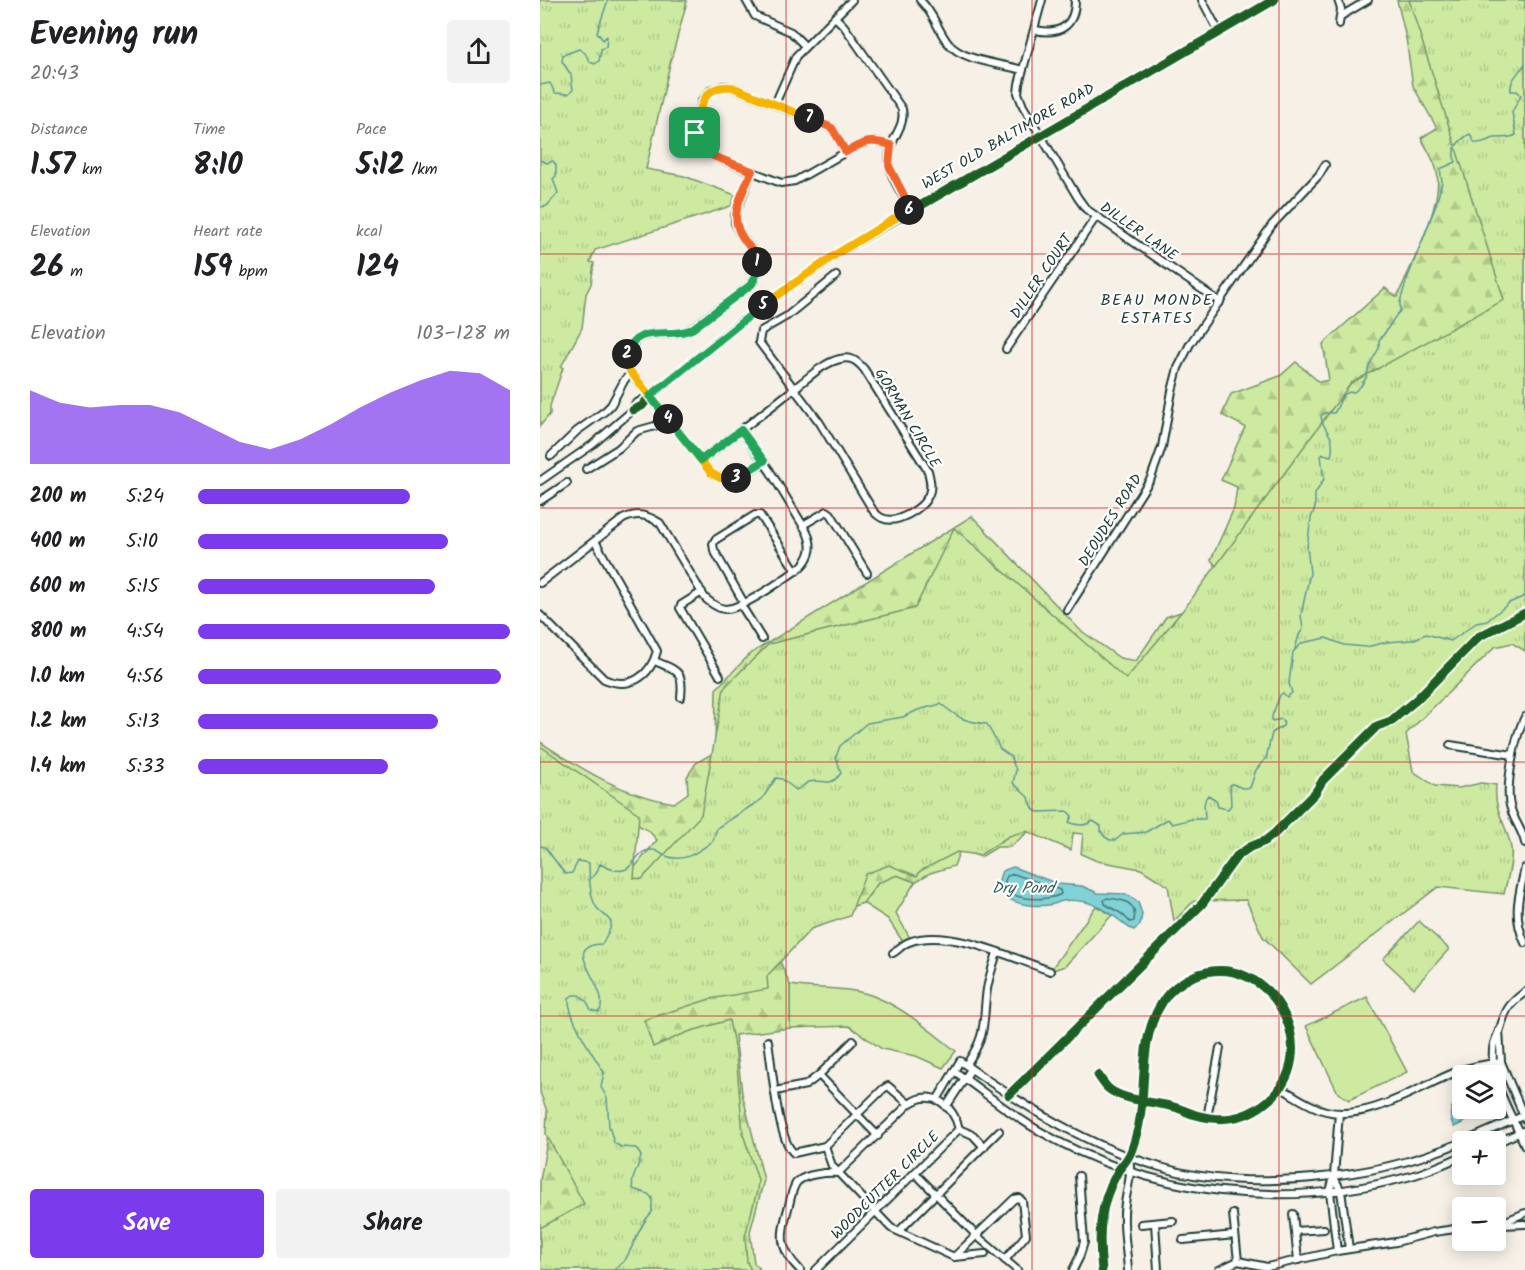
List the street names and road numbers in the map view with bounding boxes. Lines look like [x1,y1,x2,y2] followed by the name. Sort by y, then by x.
[917,77,1100,196] street label: WEST OLD BALTIMORE ROAD
[1094,196,1183,268] street label: DILLER LANE
[1004,228,1080,324] street label: DILLER COURT
[868,364,947,474] street label: GORMAN CIRCLE
[1073,469,1149,572] street label: DEOUDES ROAD
[826,1125,947,1246] street label: WOODCUTTER CIRCLE

